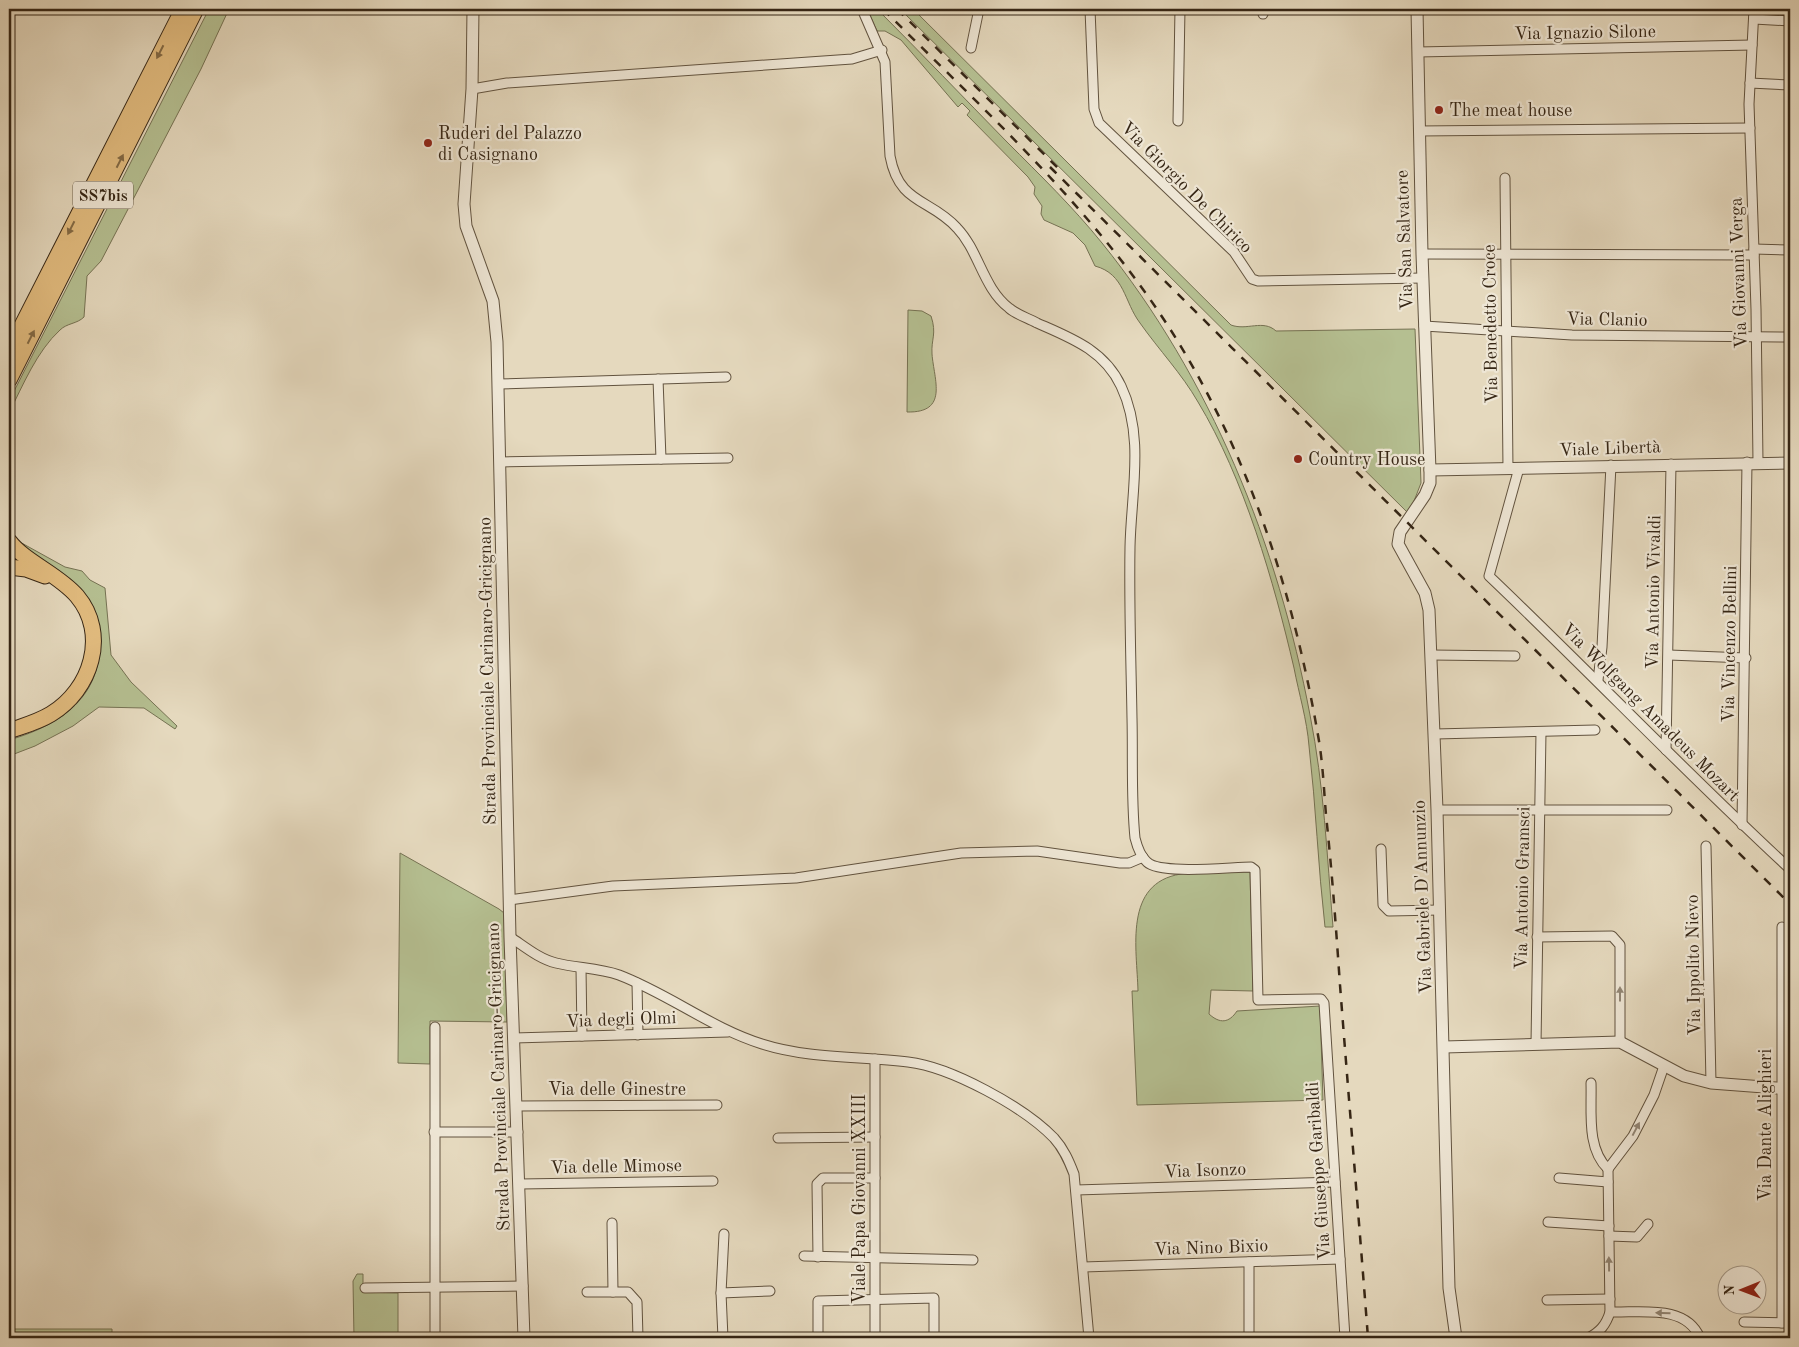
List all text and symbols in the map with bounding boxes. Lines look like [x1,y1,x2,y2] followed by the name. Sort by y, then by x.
[1514,23,1656,43] street label: Via Ignazio Silone
[156,45,164,59] one-way arrow
[1449,102,1572,120] place label: The meat house
[1433,104,1445,116] marker: The meat house
[1117,119,1256,257] street label: Via Giorgio De Chirico
[438,125,582,164] place label: Ruderi del Palazzo di Casignano
[422,137,434,149] marker: Ruderi del Palazzo di Casignano
[116,153,124,168] one-way arrow
[1394,170,1416,310] street label: Via San Salvatore
[73,182,133,208] road number: SS7bis
[1727,197,1751,349] street label: Via Giovanni Verga
[67,221,75,235] one-way arrow
[1481,244,1501,404] street label: Via Benedetto Croce
[1566,310,1648,330] street label: Via Clanio
[27,330,35,344] one-way arrow
[1559,438,1661,460] street label: Viale Libertà
[1308,451,1425,469] place label: Country House
[1292,453,1304,465] marker: Country House
[1644,515,1664,669] street label: Via Antonio Vivaldi
[476,517,500,825] street label: Strada Provinciale Carinaro-Gricignano
[1720,565,1740,723] street label: Via Vincenzo Bellini
[1558,620,1743,805] street label: Via Wolfgang Amadeus Mozart
[1411,800,1435,994] street label: Via Gabriele D'Annunzio
[1513,806,1533,970] street label: Via Antonio Gramsci
[1684,894,1704,1036] street label: Via Ippolito Nievo
[485,922,513,1231] street label: Strada Provinciale Carinaro-Gricignano
[1616,985,1624,1001] one-way arrow
[565,1009,677,1031] street label: Via degli Olmi
[1757,1049,1775,1201] street label: Via Dante Alighieri
[548,1081,686,1099] street label: Via delle Ginestre
[1304,1081,1334,1261] street label: Via Giuseppe Garibaldi
[851,1094,869,1304] street label: Viale Papa Giovanni XXIII
[1632,1122,1640,1137] one-way arrow
[550,1157,682,1177] street label: Via delle Mimose
[1164,1161,1247,1181] street label: Via Isonzo
[1153,1237,1269,1259] street label: Via Nino Bixio
[1605,1255,1613,1271] one-way arrow
[1716,1264,1766,1314] north arrow
[1723,1284,1737,1296] text: N
[1655,1309,1671,1317] one-way arrow

